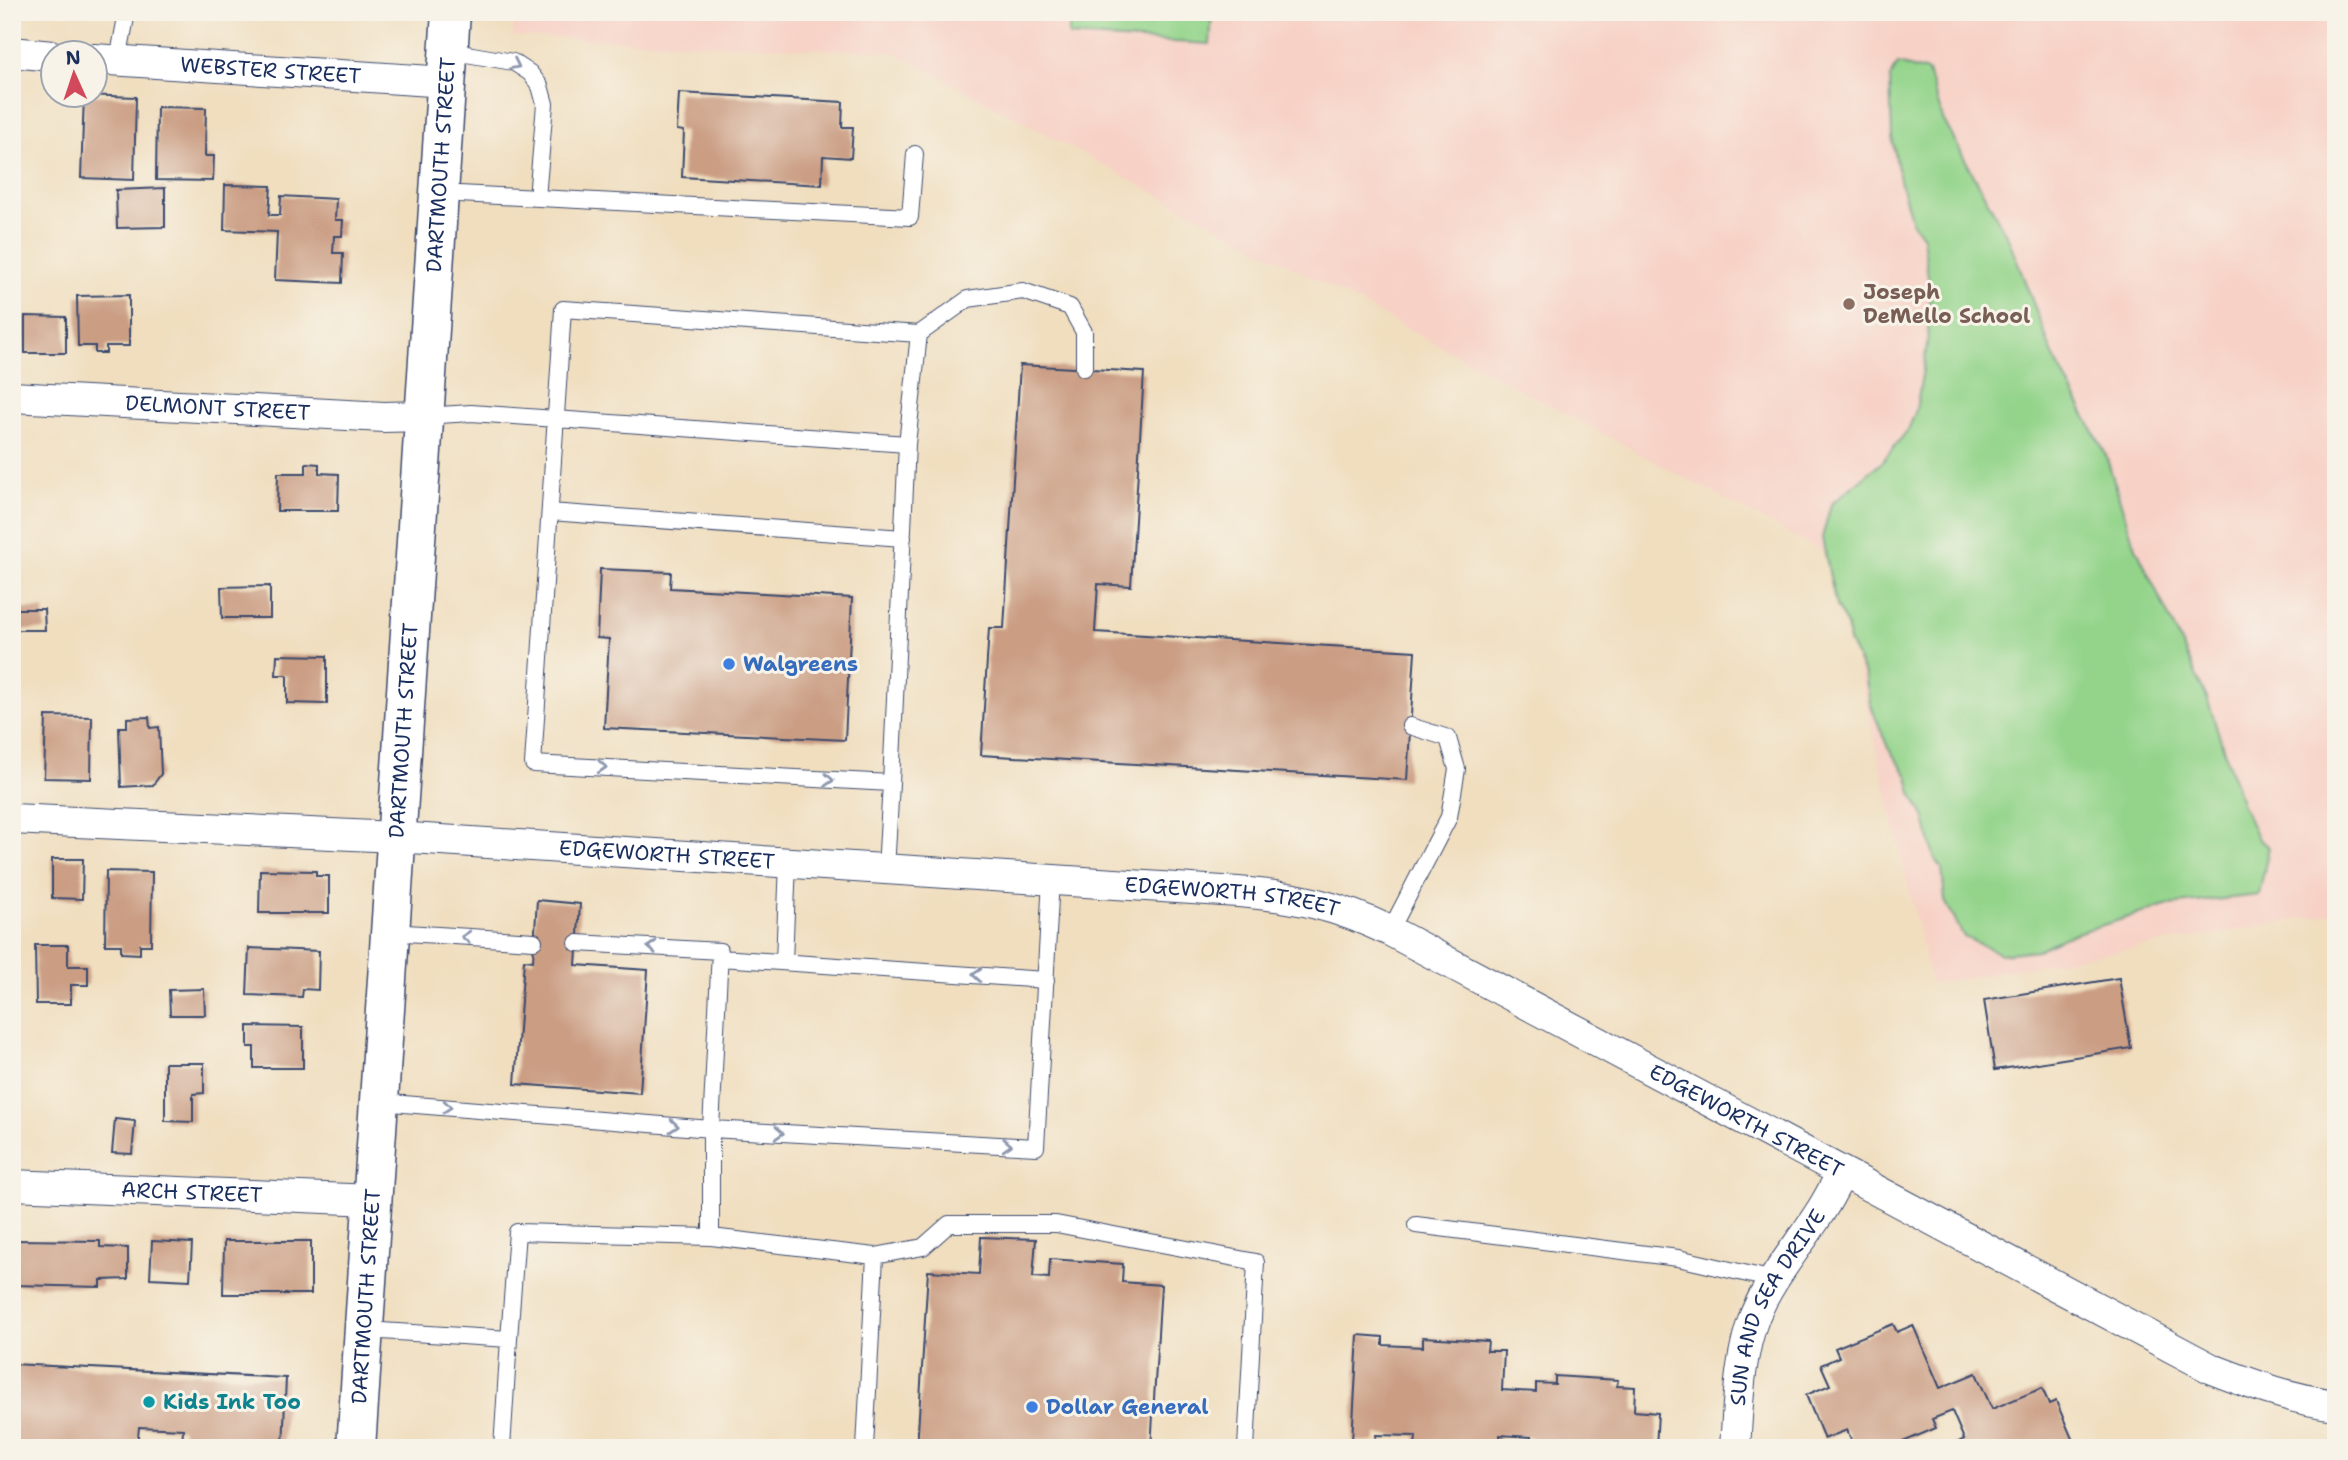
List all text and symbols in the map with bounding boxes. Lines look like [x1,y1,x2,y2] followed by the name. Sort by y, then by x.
[38,38,108,108] north arrow
[65,45,81,70] text: N
[179,51,362,90] street label: WEBSTER STREET
[420,56,462,274] street label: DARTMOUTH STREET
[508,56,520,70] one-way arrow
[1863,278,2030,330] place label: Joseph DeMello School
[1841,296,1857,312] marker: Joseph DeMello School
[124,389,311,427] street label: DELMONT STREET
[382,622,425,839] street label: DARTMOUTH STREET
[743,650,858,678] place label: Walgreens
[721,656,737,672] marker: Walgreens
[596,760,607,775] one-way arrow
[823,772,834,787] one-way arrow
[558,834,776,876] street label: EDGEWORTH STREET
[1124,871,1343,924] street label: EDGEWORTH STREET
[460,930,471,945] one-way arrow
[646,940,657,955] one-way arrow
[972,968,983,983] one-way arrow
[1644,1058,1849,1184] street label: EDGEWORTH STREET
[442,1099,453,1114] one-way arrow
[668,1118,679,1133] one-way arrow
[774,1125,785,1140] one-way arrow
[1001,1138,1012,1153] one-way arrow
[121,1176,263,1209] street label: ARCH STREET
[345,1188,387,1405] street label: DARTMOUTH STREET
[1724,1204,1832,1407] street label: SUN AND SEA DRIVE
[163,1388,301,1416] place label: Kids Ink Too
[1046,1393,1208,1421] place label: Dollar General
[141,1394,157,1410] marker: Kids Ink Too
[1024,1399,1040,1415] marker: Dollar General

